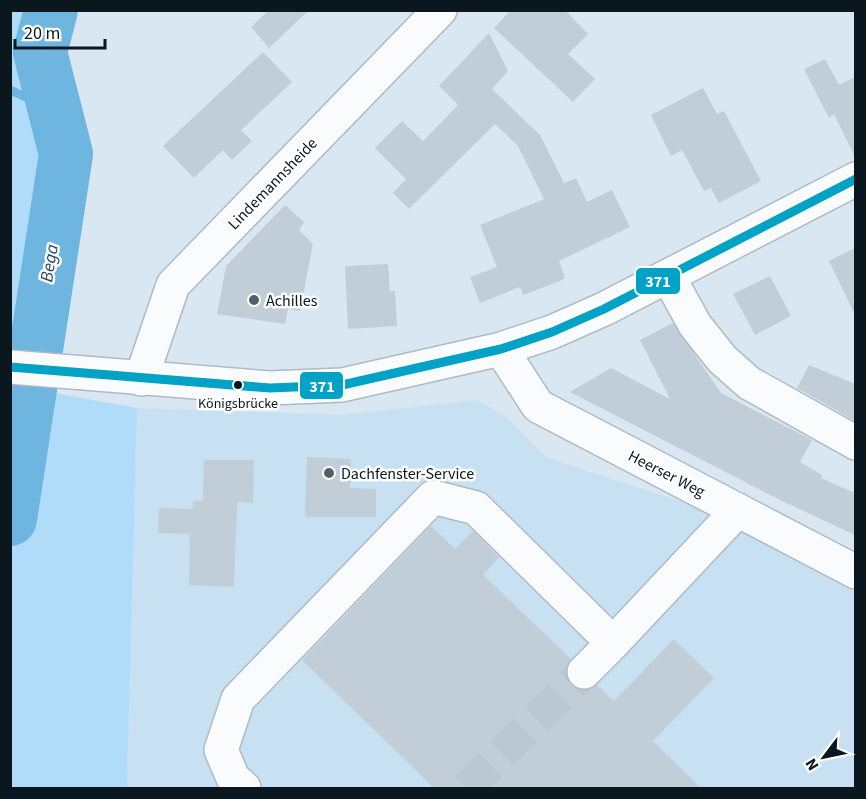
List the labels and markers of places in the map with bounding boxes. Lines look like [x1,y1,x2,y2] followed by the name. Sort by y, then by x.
[266,290,318,312] place label: Achilles
[247,293,261,307] marker: Achilles
[232,379,244,391] marker: Königsbrücke
[198,394,278,414] place label: Königsbrücke
[341,463,474,485] place label: Dachfenster-Service
[322,466,336,480] marker: Dachfenster-Service

